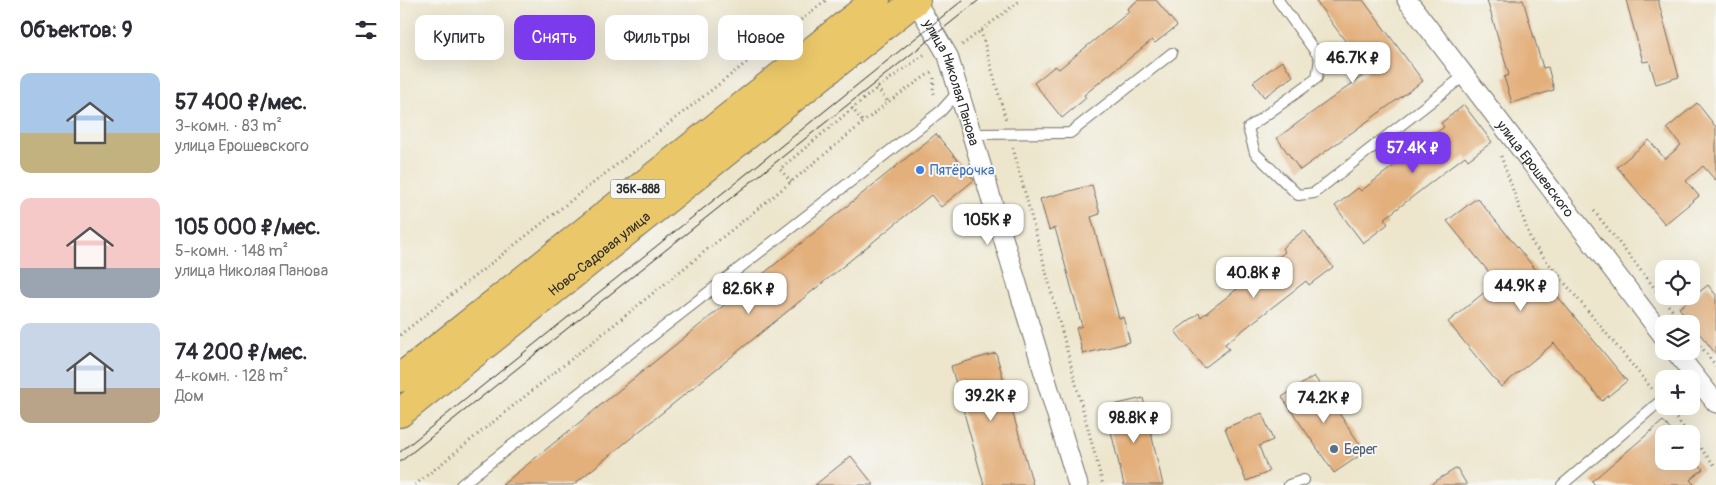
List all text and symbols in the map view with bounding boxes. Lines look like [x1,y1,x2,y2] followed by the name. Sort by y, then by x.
[415,15,504,60] chip: Купить
[514,15,595,60] chip: Снять
[605,15,708,60] chip: Фильтры
[718,15,803,60] chip: Новое
[352,16,380,44] icon: filters
[919,16,983,148] street label: улица Николая Панова
[20,17,133,44] text: Объектов: 9
[1307,42,1399,84] pin: 46.7K ₽
[1326,48,1380,68] text: 46.7K ₽
[175,89,307,116] text: 57 400 ₽/мес.
[60,93,120,153] icon: home
[175,116,282,136] text: 3-комн. · 83 m²
[1492,116,1578,221] street label: улица Ерошевского
[1367,132,1459,174] pin: 57.4K ₽
[175,136,309,156] text: улица Ерошевского
[1387,138,1439,158] text: 57.4K ₽
[930,162,994,179] place label: Пятёрочка
[914,164,926,176] marker: Пятёрочка
[610,180,666,198] road number: 36К-888
[947,204,1029,246] pin: 105K ₽
[545,208,654,300] street label: Ново-Садовая улица
[964,210,1012,230] text: 105K ₽
[175,214,321,241] text: 105 000 ₽/мес.
[60,218,120,278] icon: home
[175,241,288,261] text: 5-комн. · 148 m²
[1208,256,1300,299] pin: 40.8K ₽
[1655,260,1700,470] map controls
[1655,260,1700,305] button: locate
[175,261,328,281] text: улица Николая Панова
[1227,263,1281,283] text: 40.8K ₽
[1475,270,1567,312] pin: 44.9K ₽
[703,272,795,315] pin: 82.6K ₽
[1494,276,1548,296] text: 44.9K ₽
[723,279,775,299] text: 82.6K ₽
[1655,315,1700,360] button: layers
[175,339,307,366] text: 74 200 ₽/мес.
[60,343,120,403] icon: home
[175,366,289,386] text: 4-комн. · 128 m²
[1655,370,1700,415] button: +
[945,380,1037,422] pin: 39.2K ₽
[1278,382,1370,424] pin: 74.2K ₽
[175,386,204,406] text: Дом
[965,386,1017,406] text: 39.2K ₽
[1298,388,1350,408] text: 74.2K ₽
[1088,402,1180,444] pin: 98.8K ₽
[1109,408,1159,428] text: 98.8K ₽
[1655,425,1700,470] button: −
[1344,441,1378,458] place label: Берег
[1328,443,1340,455] marker: Берег

